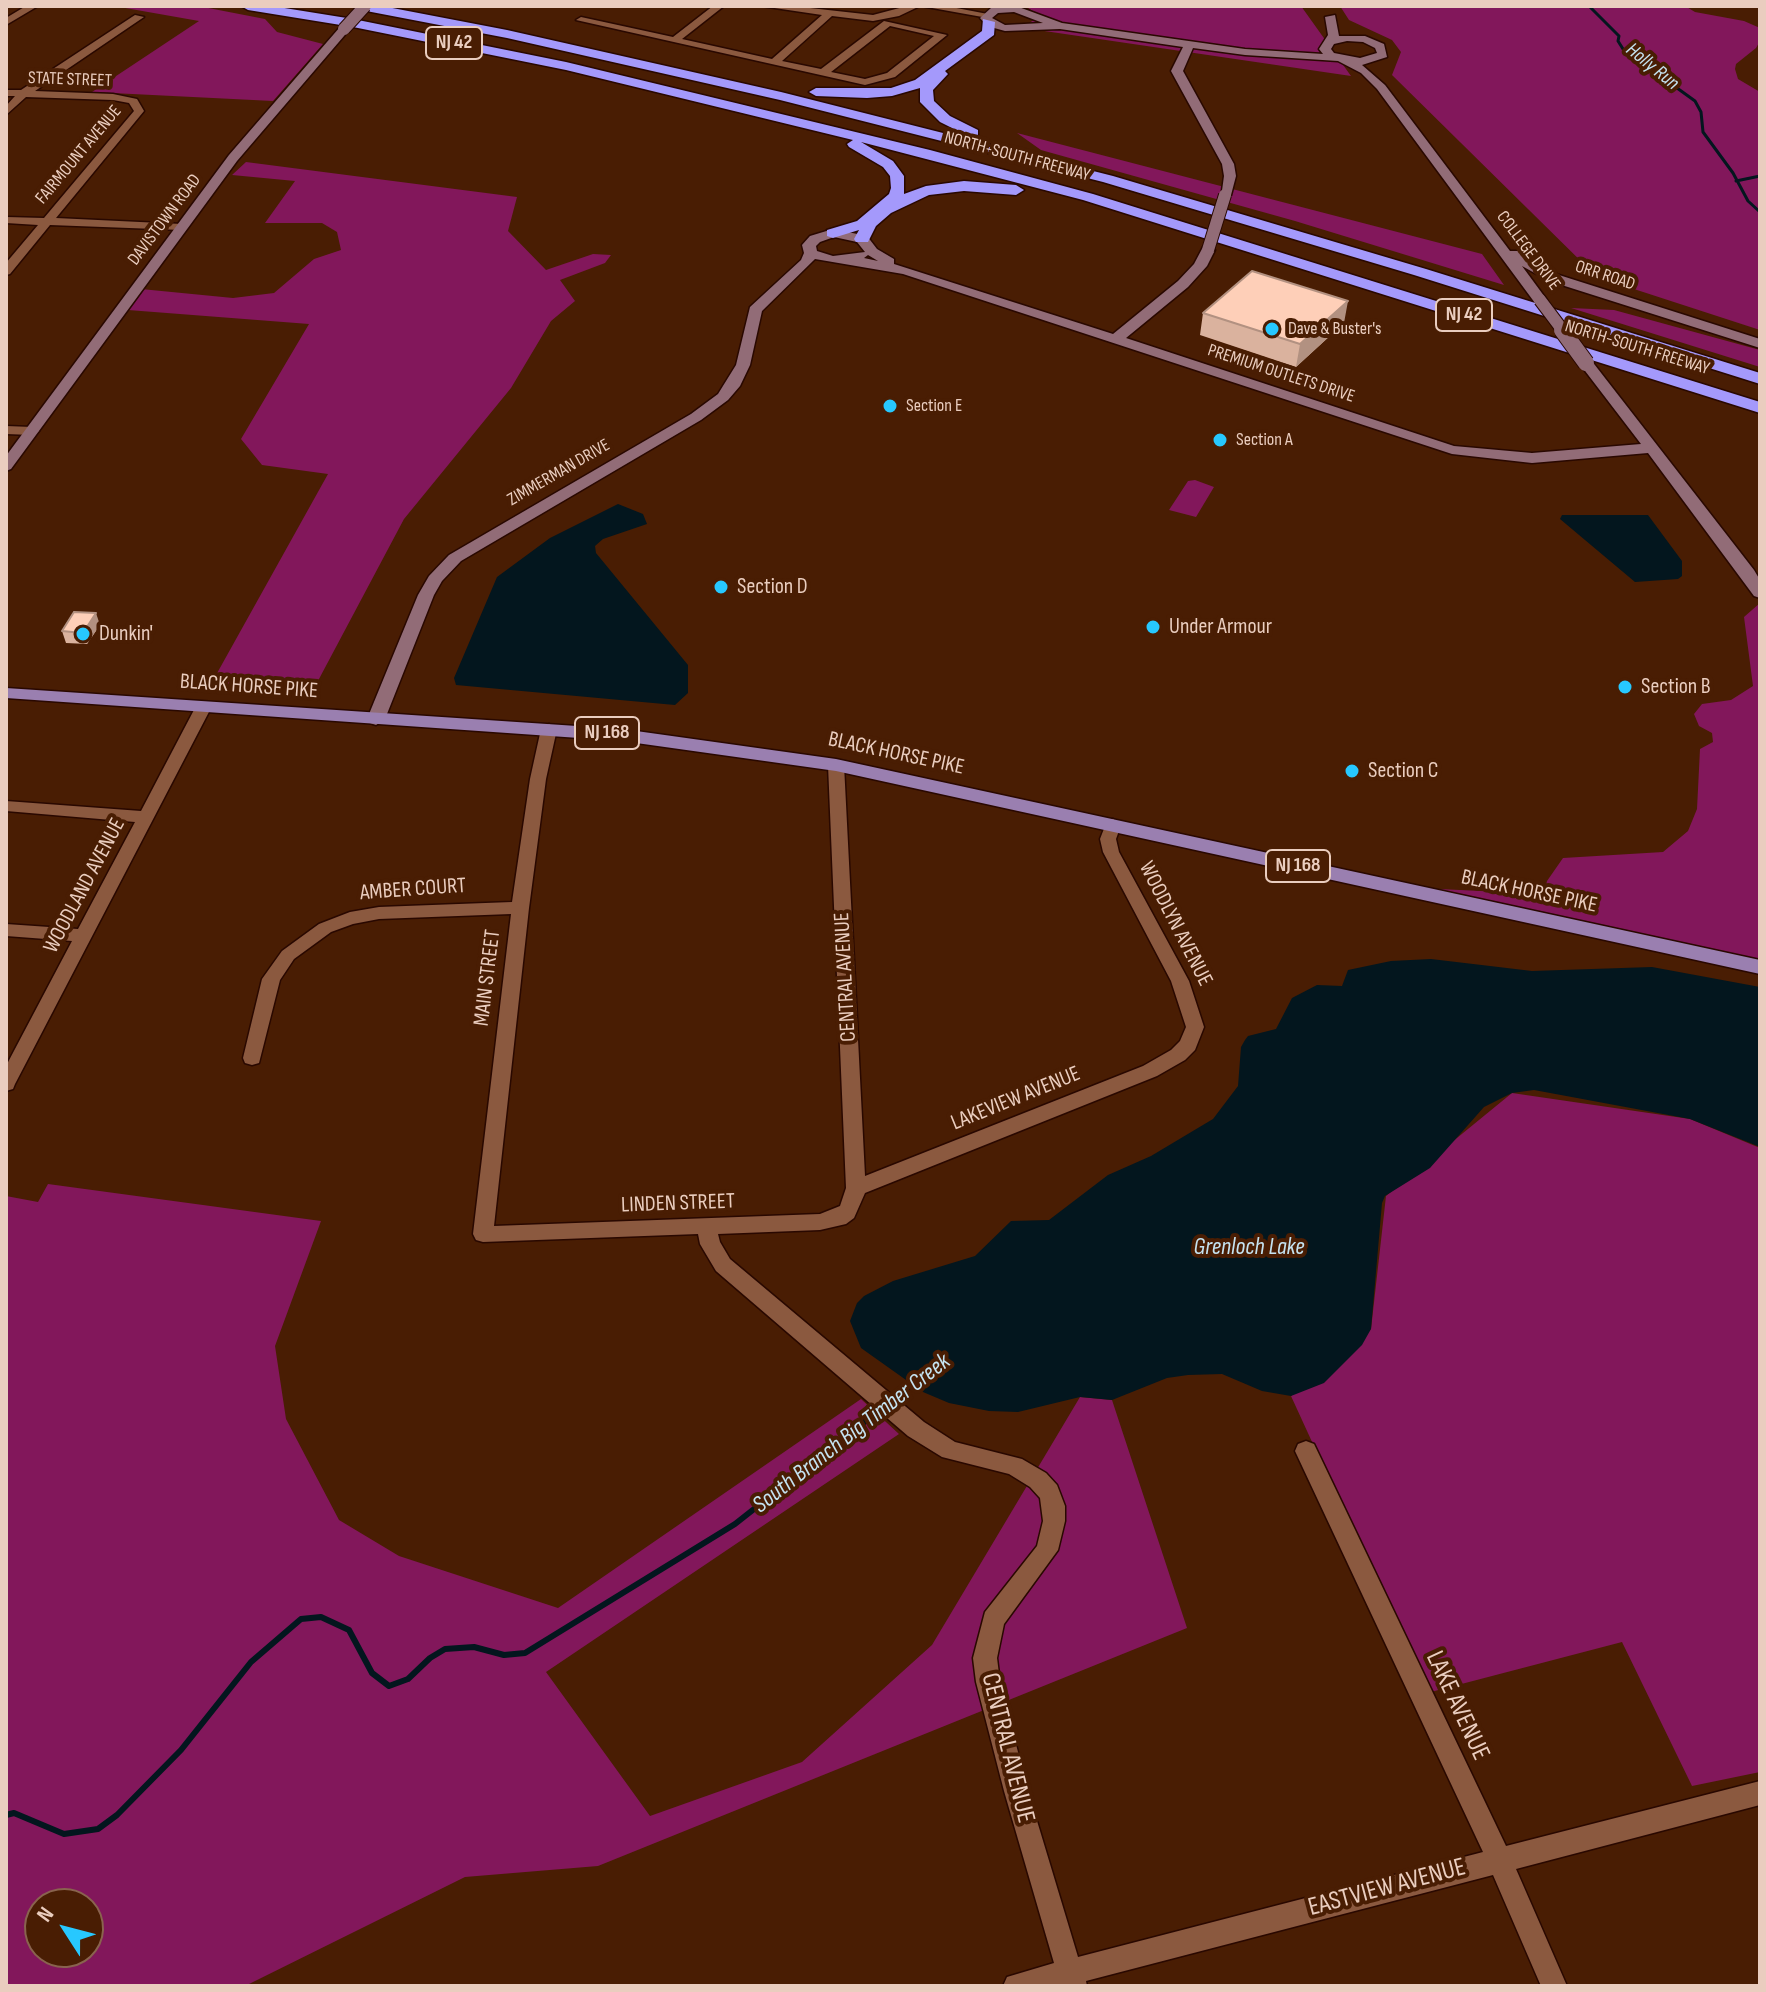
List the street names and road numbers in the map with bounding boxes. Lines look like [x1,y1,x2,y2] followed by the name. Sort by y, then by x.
[426,27,482,59] road number: NJ 42
[28,68,112,92] street label: STATE STREET
[31,101,127,209] street label: FAIRMOUNT AVENUE
[942,127,1092,187] street label: NORTH-SOUTH FREEWAY
[124,170,206,270] street label: DAVISTOWN ROAD
[1491,207,1565,295] street label: COLLEGE DRIVE
[1572,256,1638,296] street label: ORR ROAD
[1436,299,1492,331] road number: NJ 42
[1562,316,1712,380] street label: NORTH-SOUTH FREEWAY
[1205,340,1357,408] street label: PREMIUM OUTLETS DRIVE
[504,435,614,511] street label: ZIMMERMAN DRIVE
[179,669,319,705] street label: BLACK HORSE PIKE
[575,717,639,749] road number: NJ 168
[826,727,966,781] street label: BLACK HORSE PIKE
[38,814,132,958] street label: WOODLAND AVENUE
[1266,850,1330,882] road number: NJ 168
[1132,857,1218,991] street label: WOODLYN AVENUE
[1459,865,1599,919] street label: BLACK HORSE PIKE
[359,873,467,907] street label: AMBER COURT
[829,911,863,1043] street label: CENTRAL AVENUE
[469,928,507,1028] street label: MAIN STREET
[948,1061,1084,1137] street label: LAKEVIEW AVENUE
[621,1189,735,1219] street label: LINDEN STREET
[1418,1646,1496,1766] street label: LAKE AVENUE
[973,1670,1041,1826] street label: CENTRAL AVENUE
[1305,1852,1469,1924] street label: EASTVIEW AVENUE

